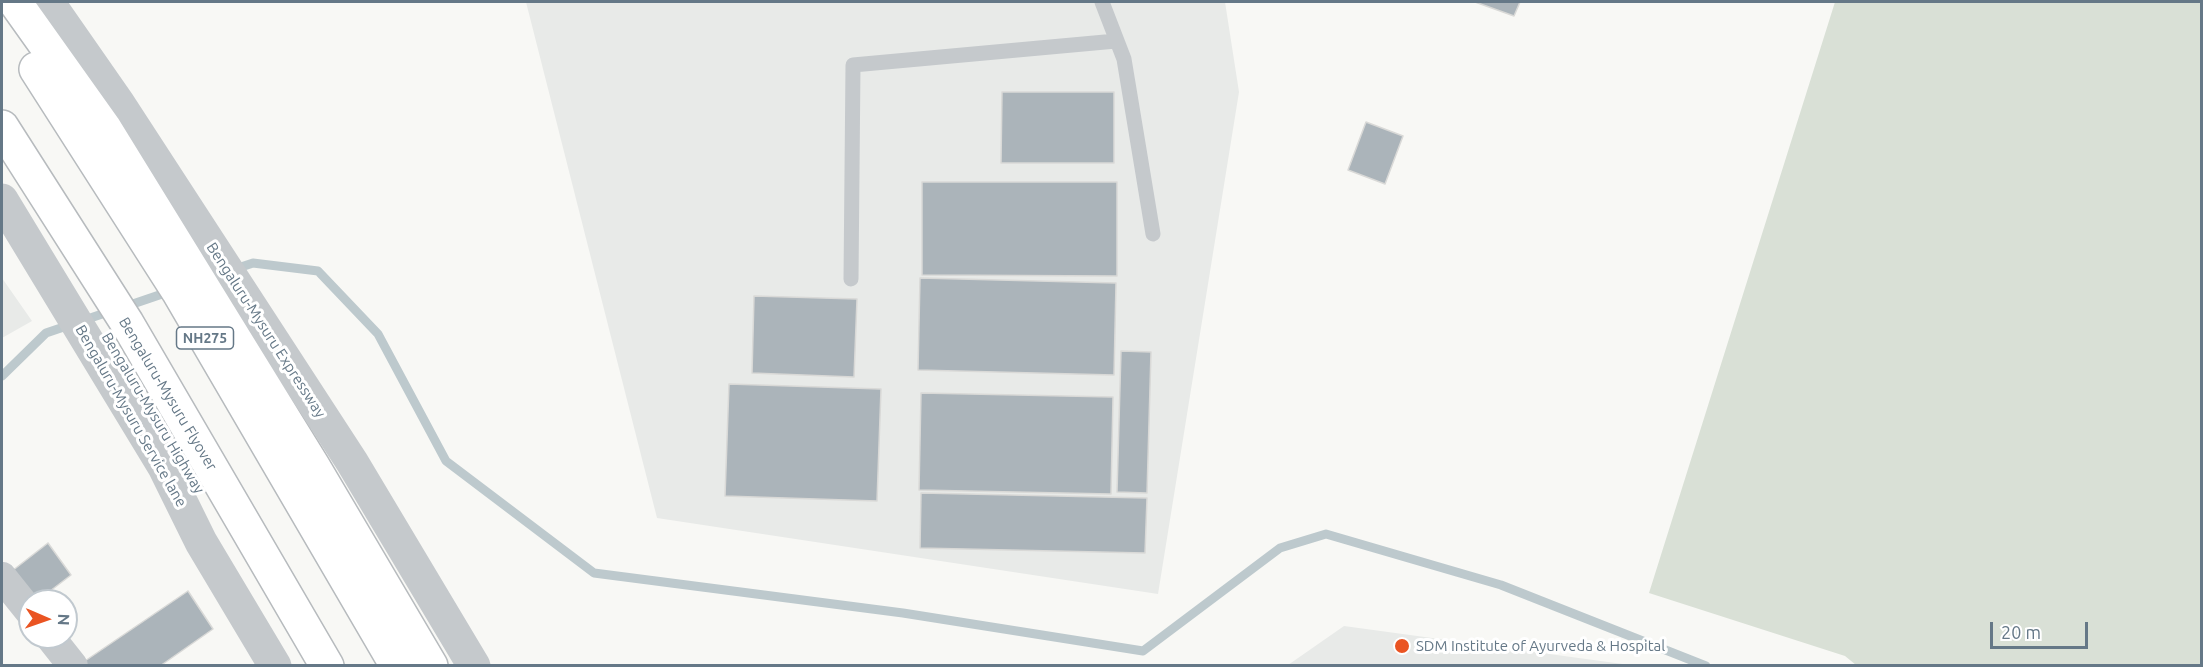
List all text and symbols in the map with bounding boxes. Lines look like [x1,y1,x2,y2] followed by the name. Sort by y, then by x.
[203,239,329,421] street label: Bengaluru-Mysuru Expressway
[115,314,221,474] street label: Bengaluru-Mysuru Flyover
[71,322,191,510] street label: Bengaluru-Mysuru Service lane
[176,327,234,349] road number: NH275
[98,329,208,497] street label: Bengaluru-Mysuru Highway
[18,589,78,649] north arrow
[1993,610,2090,648] scale bar
[55,613,73,626] text: N
[2001,622,2041,642] text: 20 m
[1393,637,1411,655] marker: SDM Institute of Ayurveda & Hospital
[1416,637,1665,655] place label: SDM Institute of Ayurveda & Hospital

